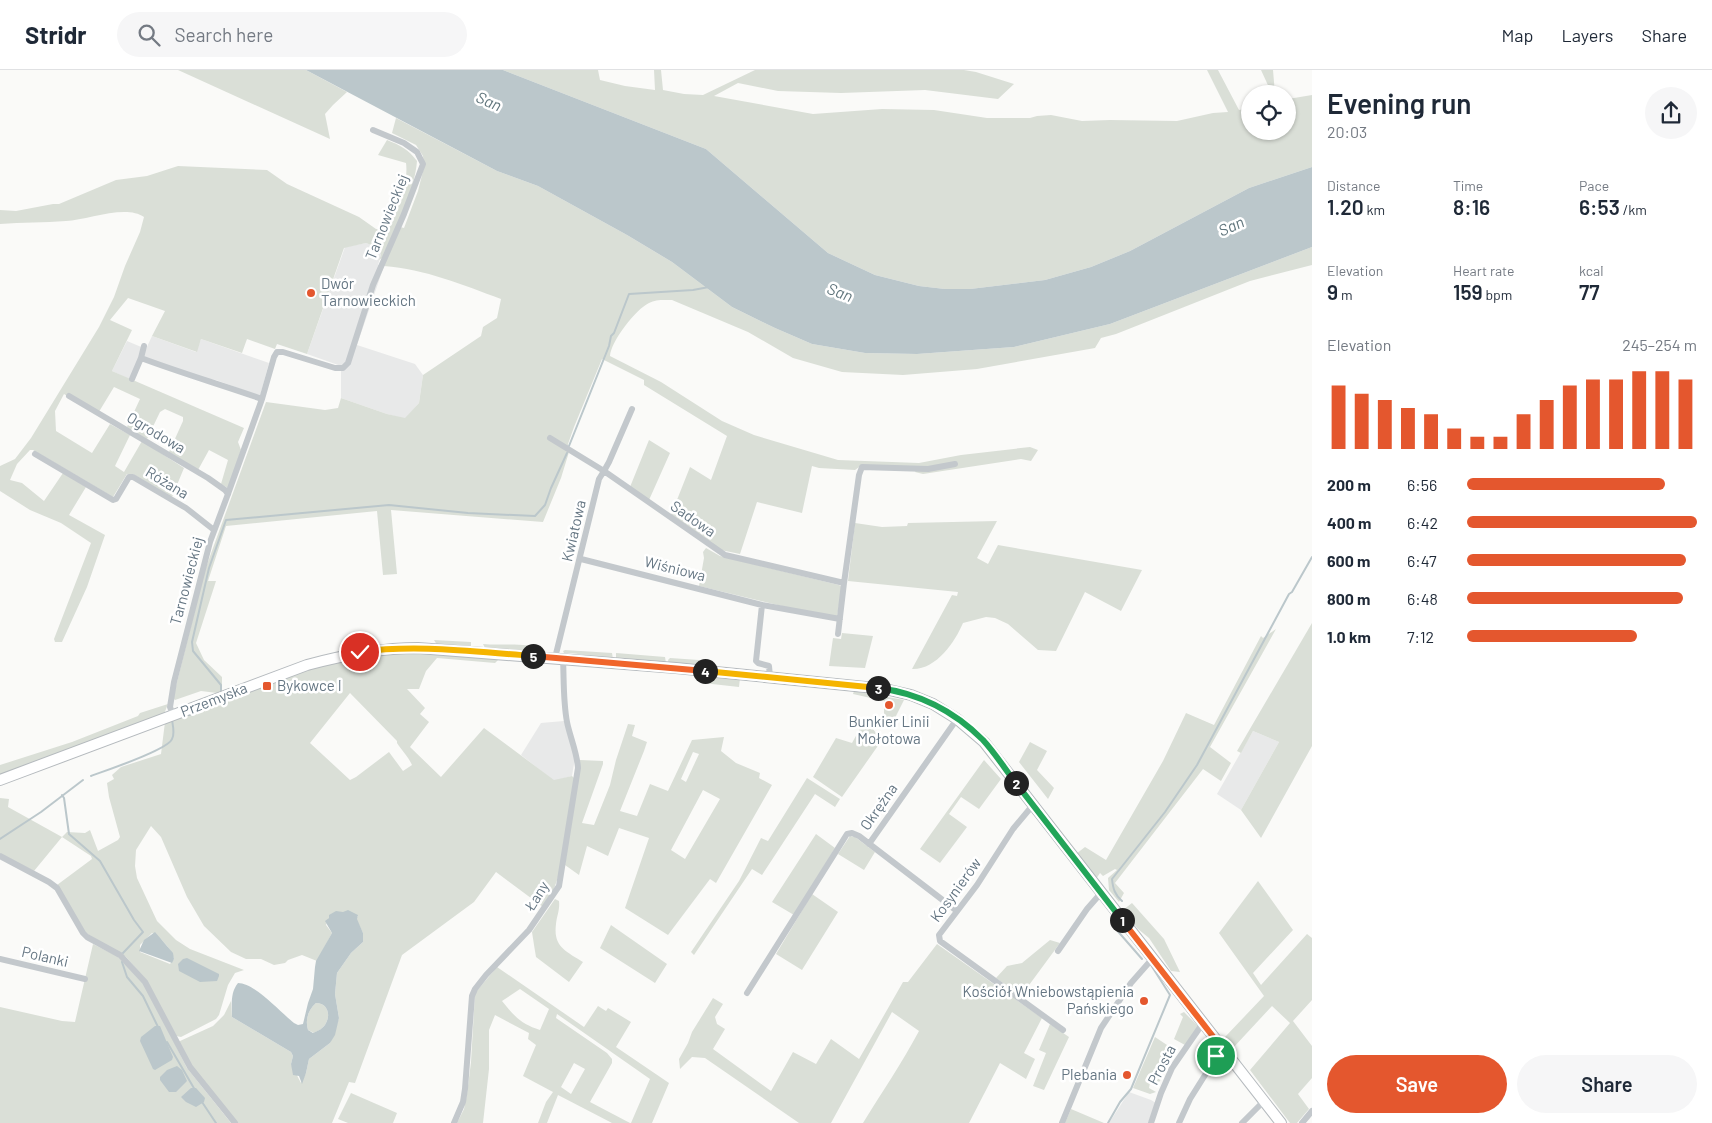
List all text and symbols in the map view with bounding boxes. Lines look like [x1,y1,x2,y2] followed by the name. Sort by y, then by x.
[117,12,467,57] search box
[25,20,87,49] text: Stridr
[135,21,163,49] icon: search
[175,23,273,46] text: Search here
[1501,24,1533,46] text: Map
[1561,24,1614,46] text: Layers
[1642,24,1687,46] text: Share
[1241,85,1296,140] map controls
[1241,85,1296,140] button: locate
[1327,86,1472,120] text: Evening run
[474,87,505,114] water label: San
[1645,87,1697,139] button: share
[1327,122,1367,141] text: 20:03
[361,171,411,262] street label: Tarnowieckiej
[1327,177,1380,194] text: Distance
[1453,177,1483,194] text: Time
[1579,177,1609,194] text: Pace
[1327,194,1364,219] text: 1.20
[1453,194,1490,219] text: 8:16
[1579,194,1620,219] text: 6:53
[1364,201,1385,218] text: km
[1620,201,1647,218] text: /km
[1215,212,1246,239] water label: San
[1327,262,1383,279] text: Elevation
[1453,262,1514,279] text: Heart rate
[1579,262,1603,279] text: kcal
[321,274,416,309] place label: Dwór Tarnowieckich
[825,278,856,305] water label: San
[1327,279,1338,304] text: 9
[1453,279,1483,304] text: 159
[1579,279,1600,304] text: 77
[1338,286,1352,303] text: m
[1483,286,1512,303] text: bpm
[305,287,317,299] marker: Dwór Tarnowieckich
[1327,335,1391,354] text: Elevation
[1622,335,1697,354] text: 245–254 m
[124,408,189,457] street label: Ogrodowa
[143,462,192,502] street label: Różana
[1327,475,1371,494] text: 200 m
[1407,475,1437,494] text: 6:56
[668,496,720,540] street label: Sadowa
[557,498,589,563] street label: Kwiatowa
[1327,513,1371,532] text: 400 m
[1407,513,1438,532] text: 6:42
[166,535,206,627] street label: Tarnowieckiej
[1327,551,1370,570] text: 600 m
[1407,551,1437,570] text: 6:47
[643,552,708,584] street label: Wiśniowa
[1327,589,1370,608] text: 800 m
[1407,589,1438,608] text: 6:48
[1327,627,1371,646] text: 1.0 km
[1407,627,1434,646] text: 7:12
[339,631,381,673] pin
[346,638,374,666] icon: check
[520,644,546,668] pin: 5
[530,648,537,665] text: 5
[692,658,718,684] pin: 4
[701,663,710,680] text: 4
[277,676,342,694] place label: Bykowce I
[866,676,890,700] pin: 3
[178,678,250,720] street label: Przemyska
[261,680,273,692] marker: Bykowce I
[875,680,882,697] text: 3
[883,699,895,711] marker: Bunkier Linii Mołotowa
[848,712,930,747] place label: Bunkier Linii Mołotowa
[1004,770,1028,796] pin: 2
[1013,775,1020,792] text: 2
[856,780,901,833] street label: Okrężna
[926,854,985,925] street label: Kosynierów
[520,877,552,914] street label: Łany
[1110,908,1134,932] pin: 1
[1120,912,1125,929] text: 1
[20,942,70,970] street label: Polanki
[963,982,1134,1017] place label: Kościół Wniebowstąpienia Pańskiego
[1138,995,1150,1007] marker: Kościół Wniebowstąpienia Pańskiego
[1195,1035,1237,1077] pin
[1143,1041,1179,1088] street label: Prosta
[1202,1042,1230,1070] icon: arrive
[1327,1055,1507,1113] button: Save
[1517,1055,1697,1113] button: Share
[1061,1065,1117,1083] place label: Plebania
[1121,1069,1133,1081] marker: Plebania

